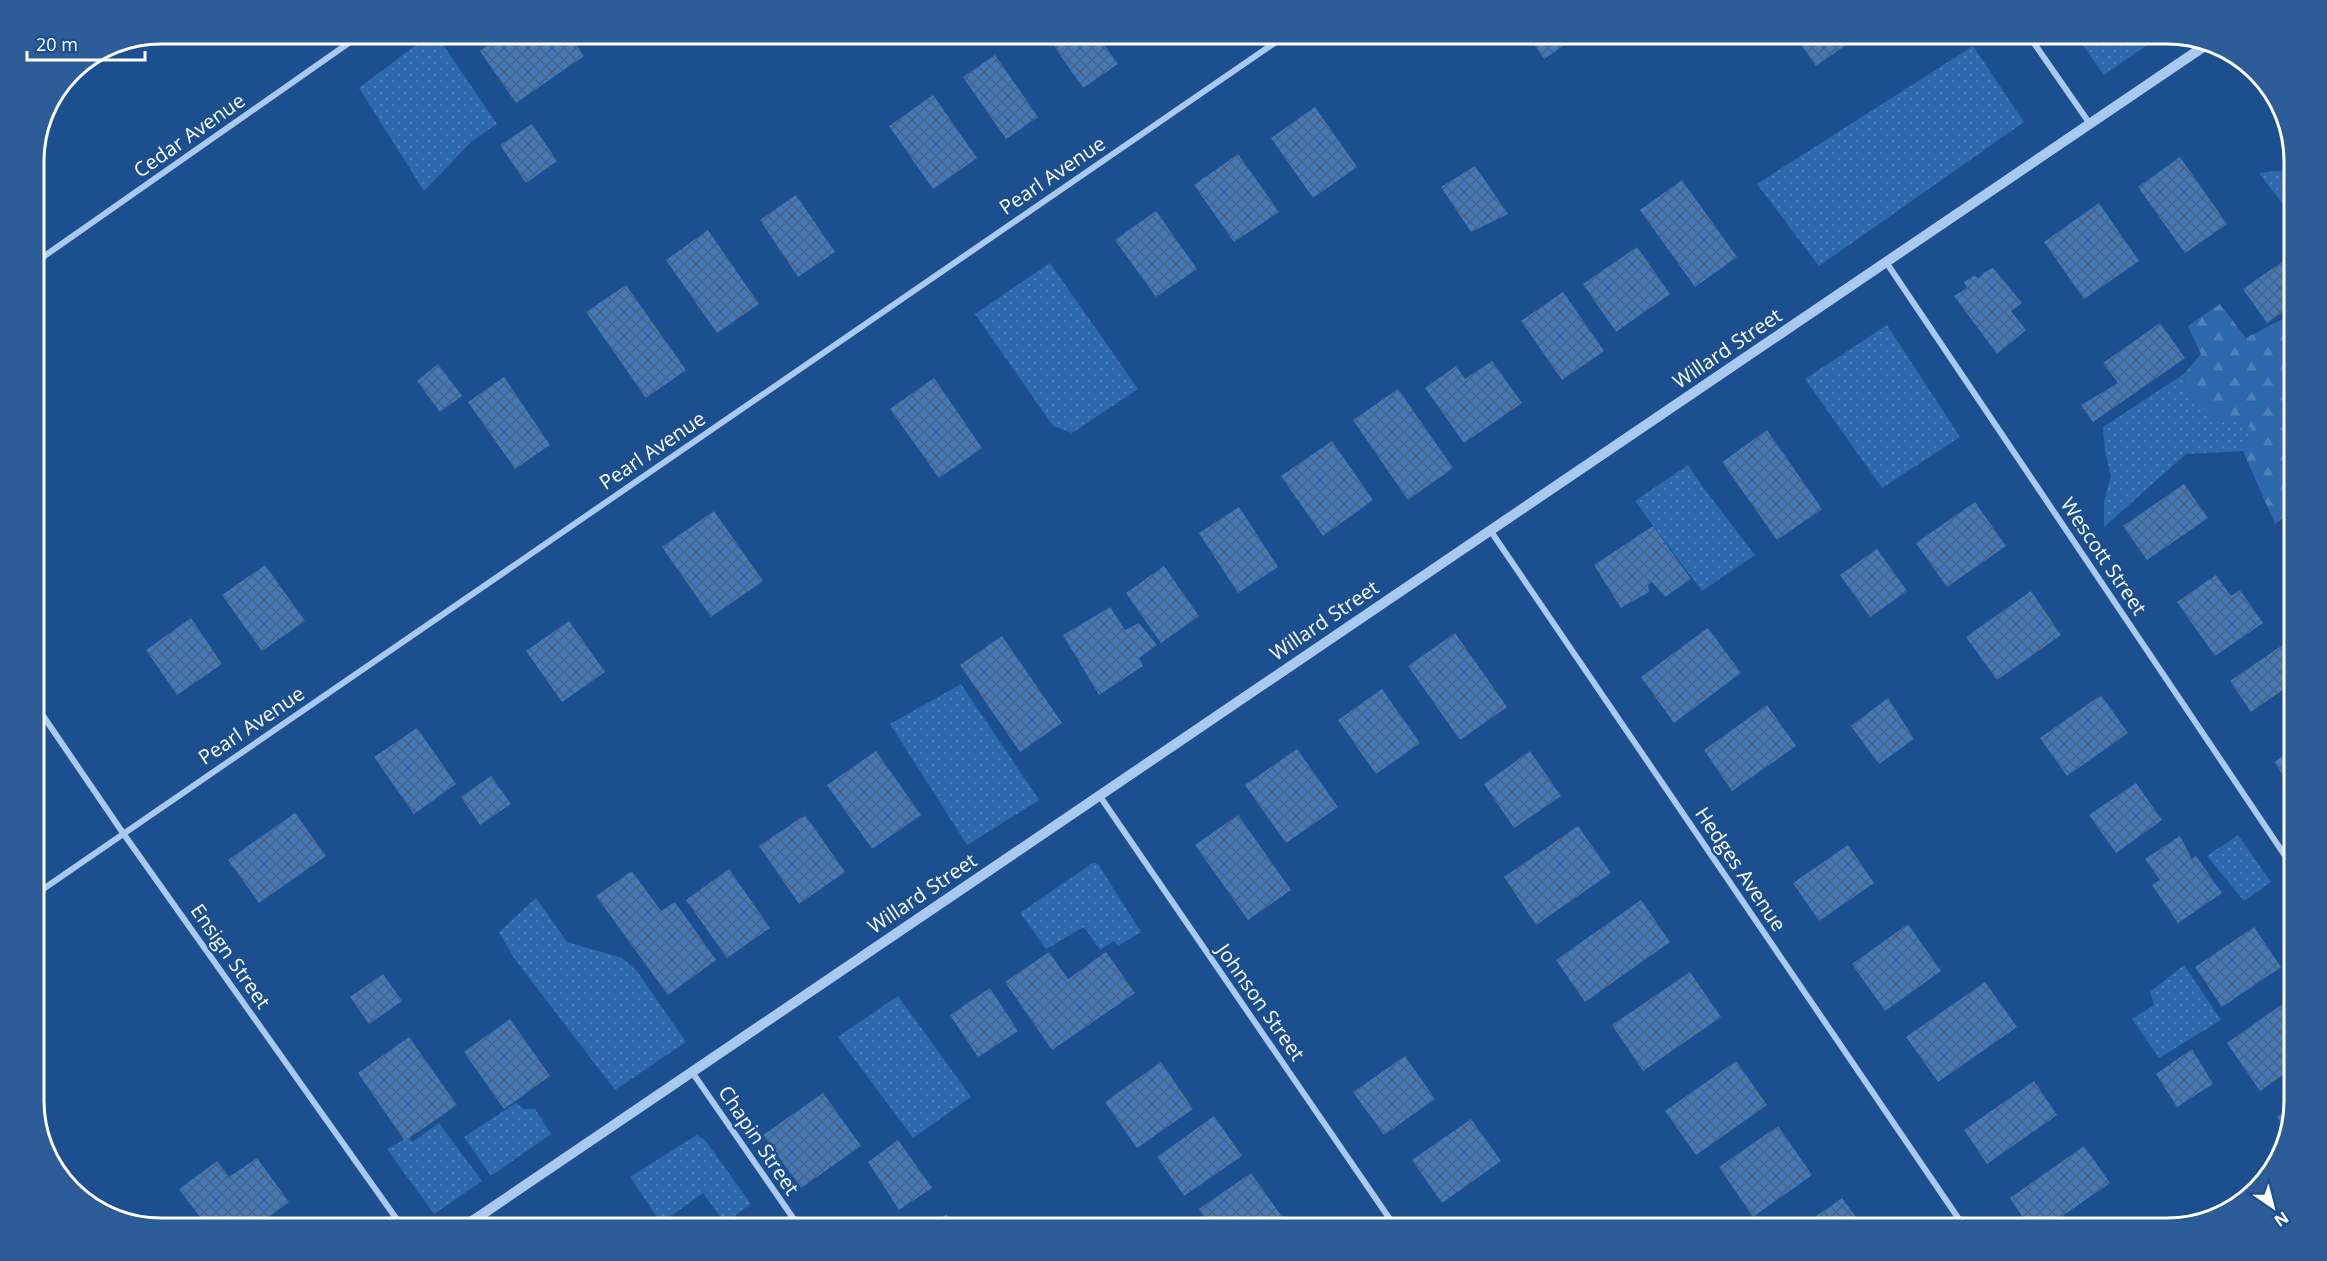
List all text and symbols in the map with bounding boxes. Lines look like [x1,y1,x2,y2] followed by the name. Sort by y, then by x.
[27,24,146,62] scale bar
[36,32,78,56] text: 20 m
[128,87,250,183] street label: Cedar Avenue
[994,130,1110,220] street label: Pearl Avenue
[1667,302,1787,394] street label: Willard Street
[594,405,710,495] street label: Pearl Avenue
[2055,492,2153,620] street label: Wescott Street
[1264,574,1384,666] street label: Willard Street
[193,680,309,770] street label: Pearl Avenue
[1689,801,1793,937] street label: Hedges Avenue
[862,847,982,939] street label: Willard Street
[185,898,277,1014] street label: Ensign Street
[1210,937,1311,1066] street label: Johnson Street
[712,1080,806,1200] street label: Chapin Street
[2243,1177,2303,1237] north arrow
[2270,1207,2293,1232] text: N

